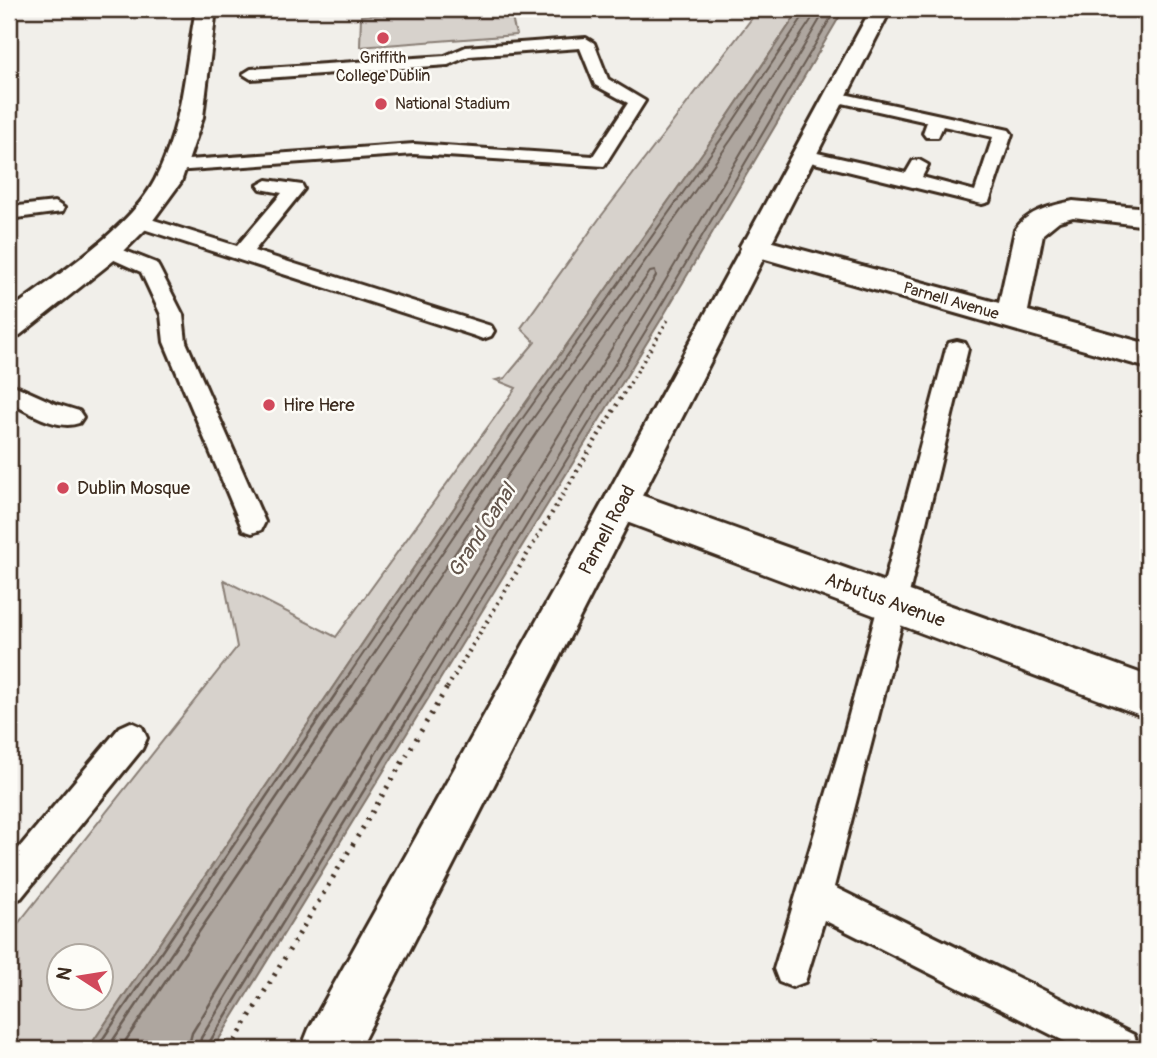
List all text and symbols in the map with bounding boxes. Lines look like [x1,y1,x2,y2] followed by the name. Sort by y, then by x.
[375,30,391,46] marker: Griffith College Dublin
[336,48,430,86] place label: Griffith College Dublin
[395,94,510,114] place label: National Stadium
[373,96,389,112] marker: National Stadium
[901,278,1001,324] street label: Parnell Avenue
[283,393,355,417] place label: Hire Here
[261,397,277,413] marker: Hire Here
[77,476,191,500] place label: Dublin Mosque
[442,478,523,583] water label: Grand Canal
[55,480,71,496] marker: Dublin Mosque
[573,481,641,579] street label: Parnell Road
[822,567,949,633] street label: Arbutus Avenue
[46,942,116,1012] north arrow
[51,965,77,982] text: N

